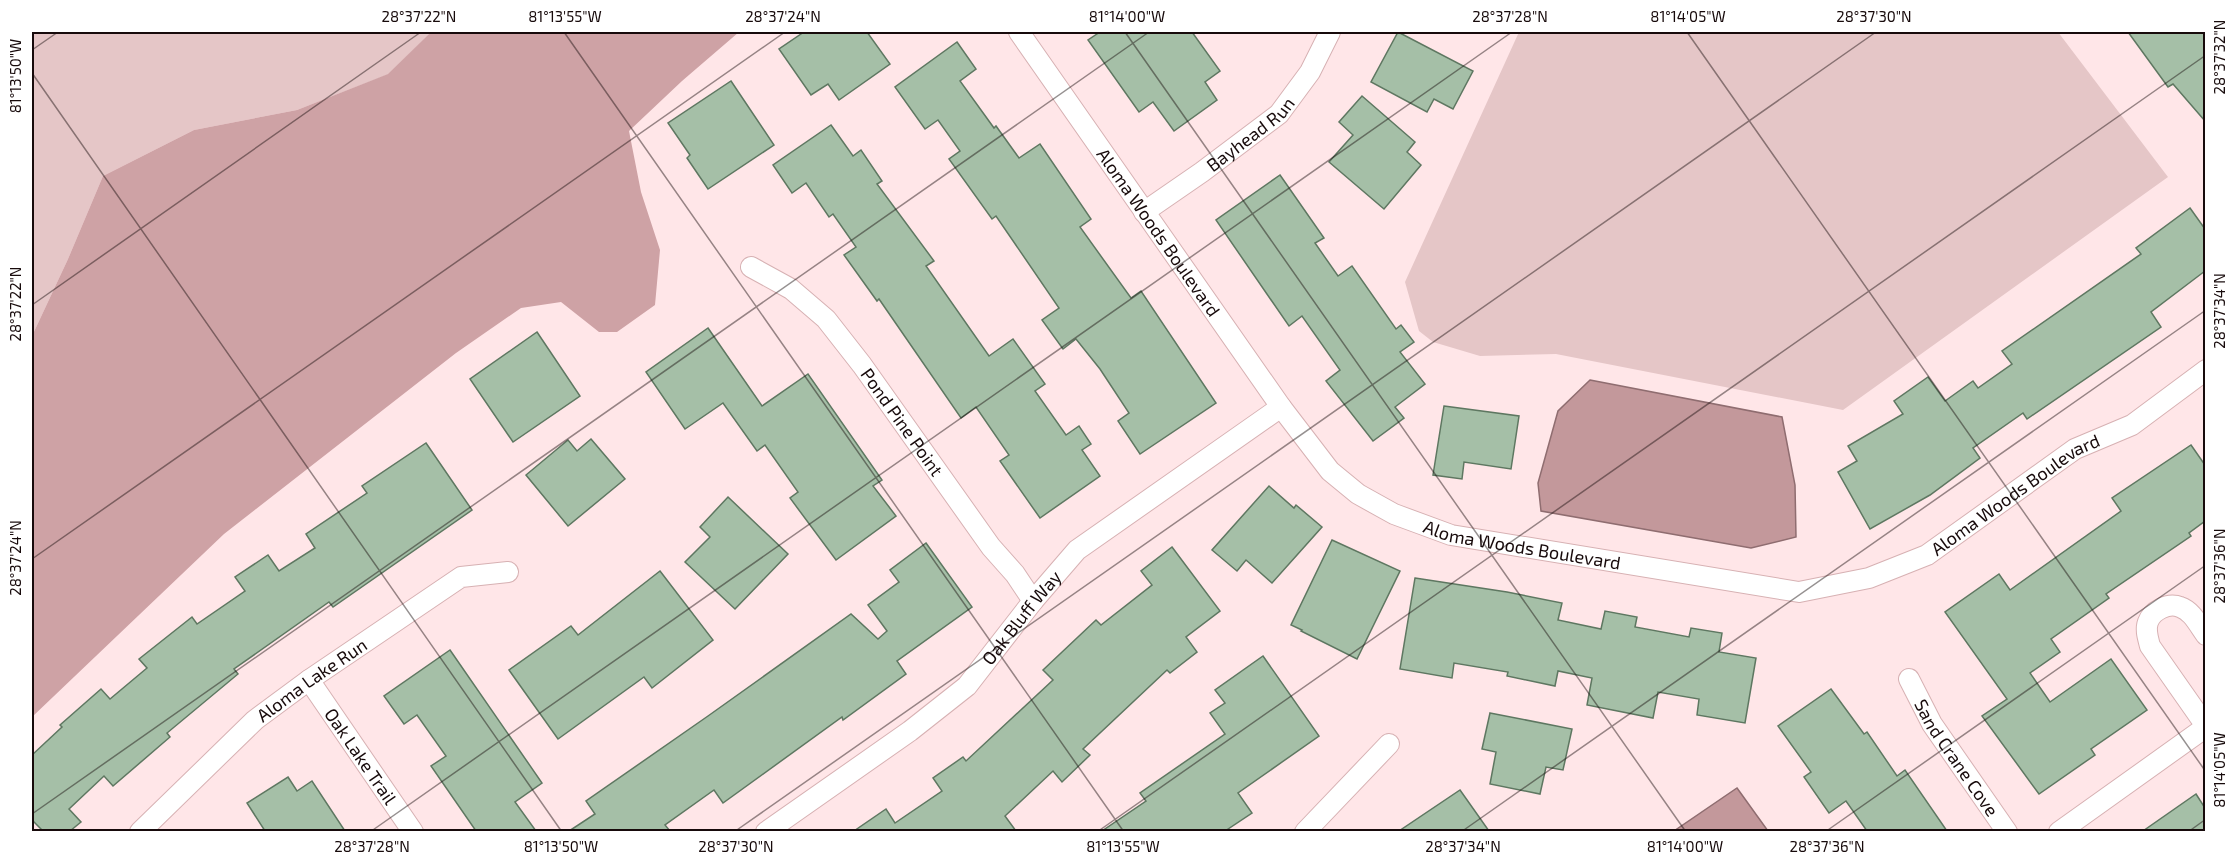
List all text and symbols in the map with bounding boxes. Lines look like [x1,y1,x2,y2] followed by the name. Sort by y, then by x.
[382,7,456,25] text: 28°37'22"N
[528,7,602,25] text: 81°13'55"W
[745,7,821,25] text: 28°37'24"N
[1089,7,1165,25] text: 81°14'00"W
[1472,7,1548,25] text: 28°37'28"N
[1650,7,1726,25] text: 81°14'05"W
[1836,7,1912,25] text: 28°37'30"N
[2210,20,2228,94] text: 28°37'32"N
[6,39,24,113] text: 81°13'50"W
[1202,93,1299,176] street label: Bayhead Run
[1092,144,1225,320] street label: Aloma Woods Boulevard
[6,267,24,341] text: 28°37'22"N
[2210,273,2228,349] text: 28°37'34"N
[857,364,948,480] street label: Pond Pine Point
[1926,429,2103,560] street label: Aloma Woods Boulevard
[1421,515,1622,574] street label: Aloma Woods Boulevard
[6,520,24,596] text: 28°37'24"N
[2210,529,2228,603] text: 28°37'36"N
[977,565,1066,669] street label: Oak Bluff Way
[252,633,371,726] street label: Aloma Lake Run
[1910,695,2003,820] street label: Sand Crane Cove
[320,703,402,809] street label: Oak Lake Trail
[2210,732,2228,808] text: 81°14'05"W
[334,837,410,855] text: 28°37'28"N
[524,837,598,855] text: 81°13'50"W
[698,837,774,855] text: 28°37'30"N
[1086,837,1160,855] text: 81°13'55"W
[1425,837,1501,855] text: 28°37'34"N
[1647,837,1723,855] text: 81°14'00"W
[1790,837,1864,855] text: 28°37'36"N

